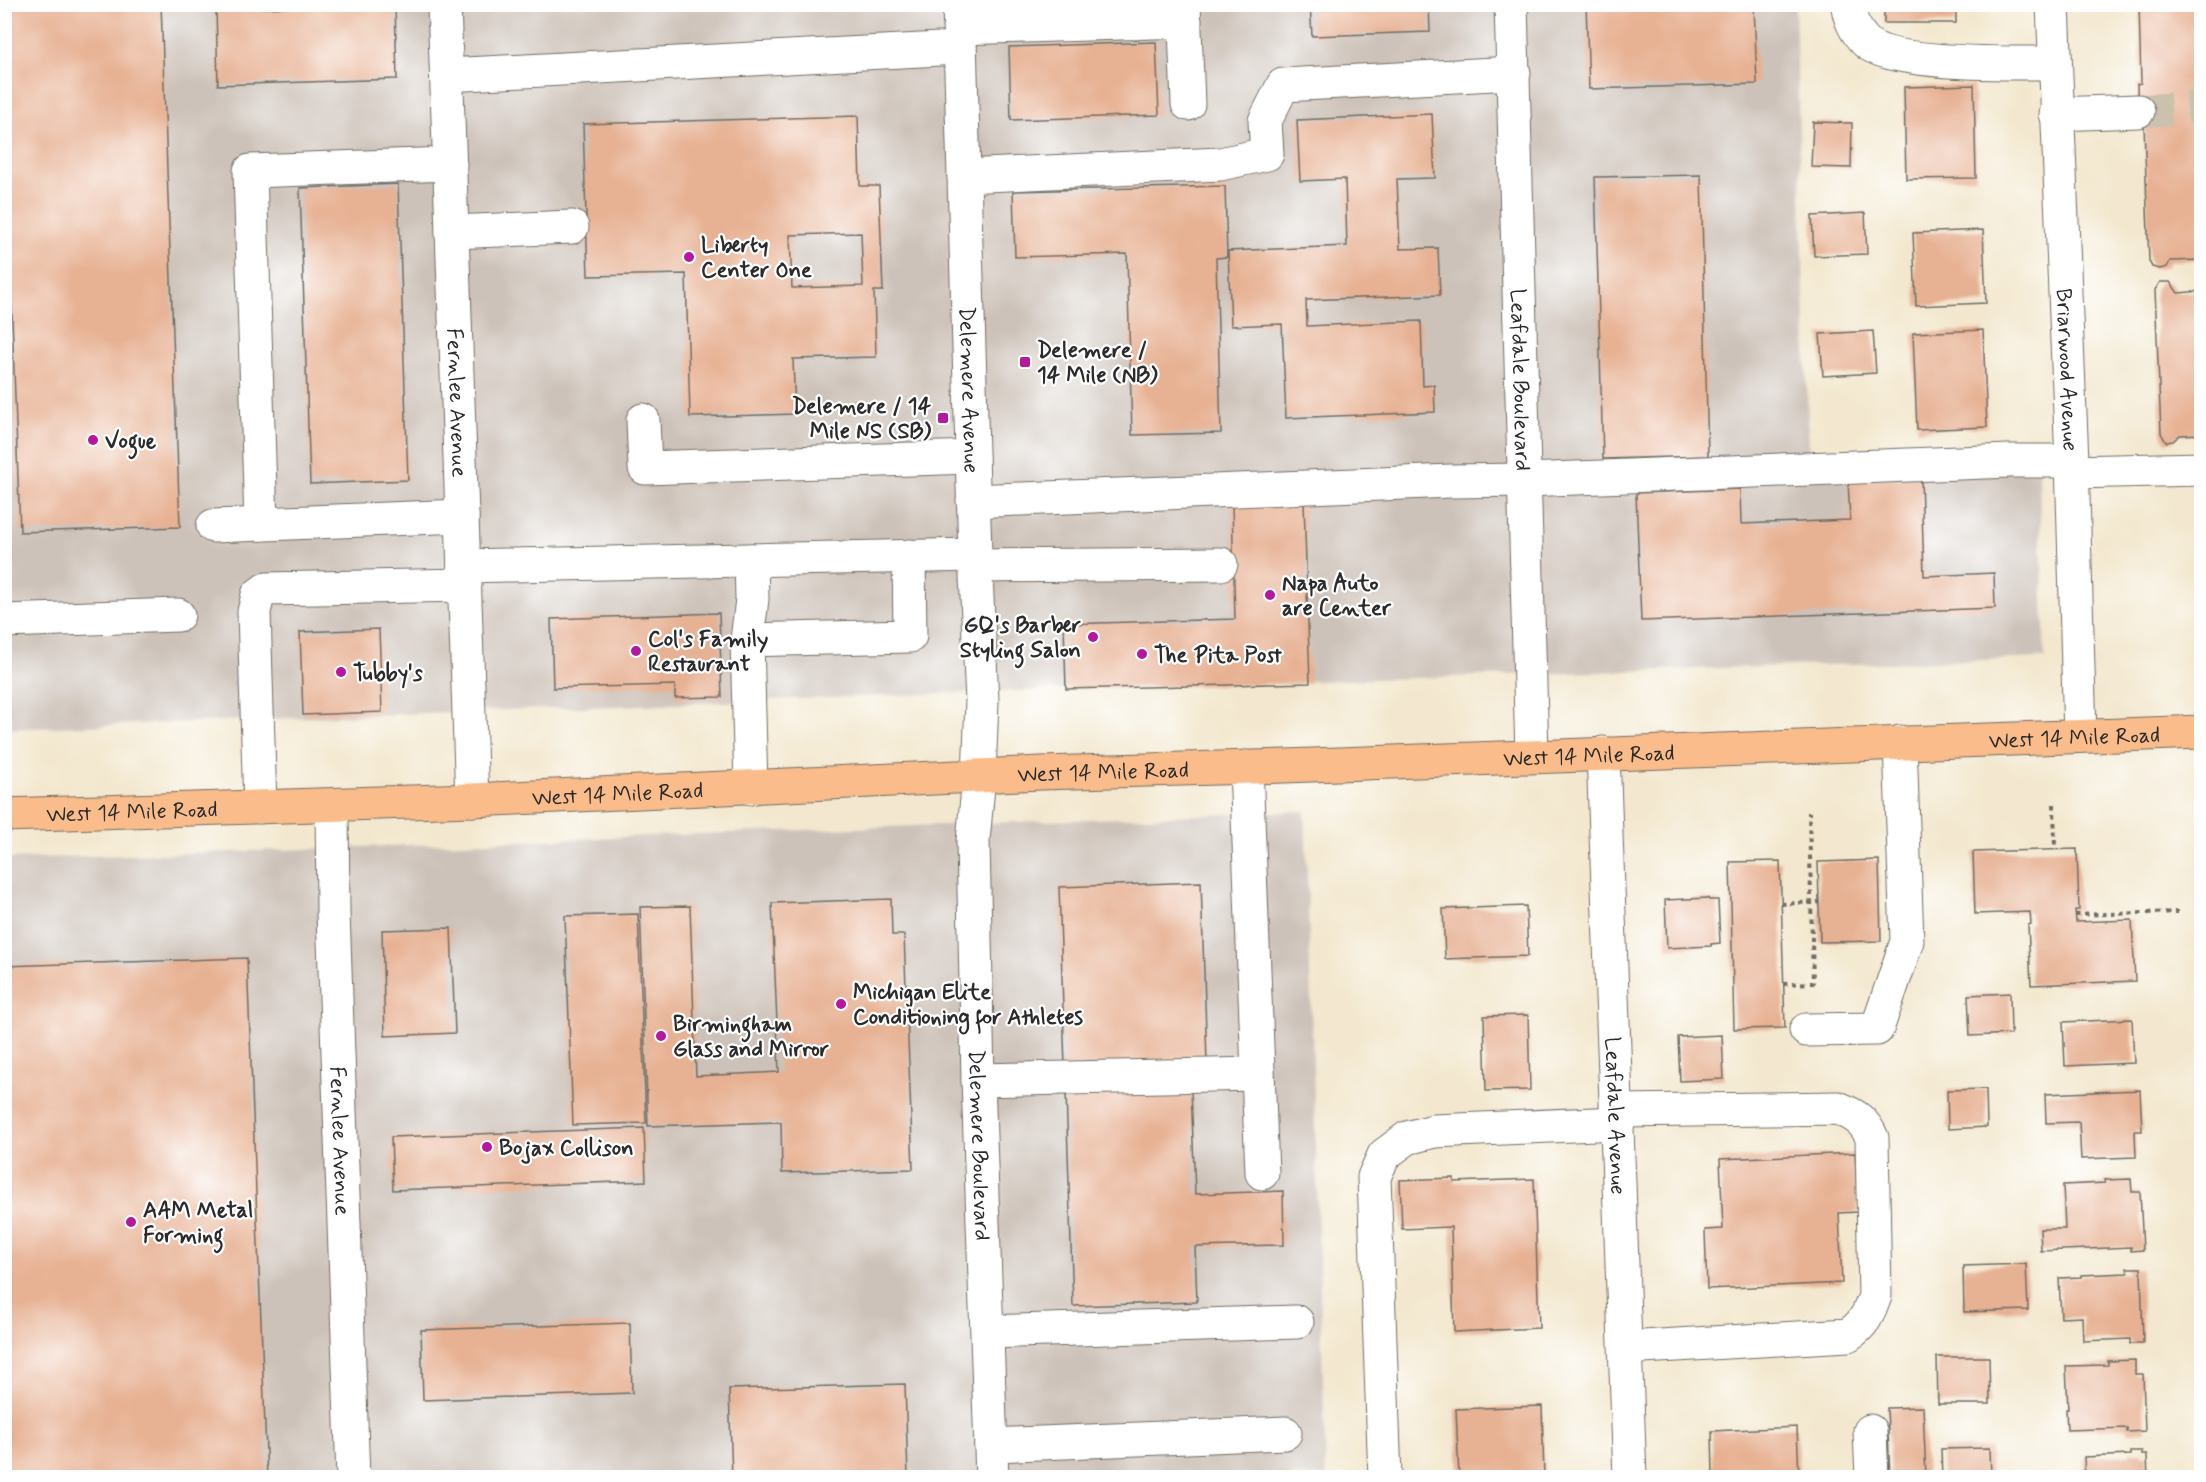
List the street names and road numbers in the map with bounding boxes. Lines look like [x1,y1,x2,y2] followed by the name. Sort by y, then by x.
[1503,288,1536,472] street label: Leafdale Boulevard
[2049,288,2084,452] street label: Briarwood Avenue
[952,306,985,474] street label: Delemere Avenue
[439,328,473,478] street label: Fernlee Avenue
[1988,722,2161,756] street label: West 14 Mile Road
[1503,740,1675,774] street label: West 14 Mile Road
[1017,757,1189,790] street label: West 14 Mile Road
[531,777,704,813] street label: West 14 Mile Road
[46,796,218,830] street label: West 14 Mile Road
[1598,1036,1631,1195] street label: Leafdale Avenue
[961,1049,996,1241] street label: Delemere Boulevard
[322,1066,356,1216] street label: Fernlee Avenue

